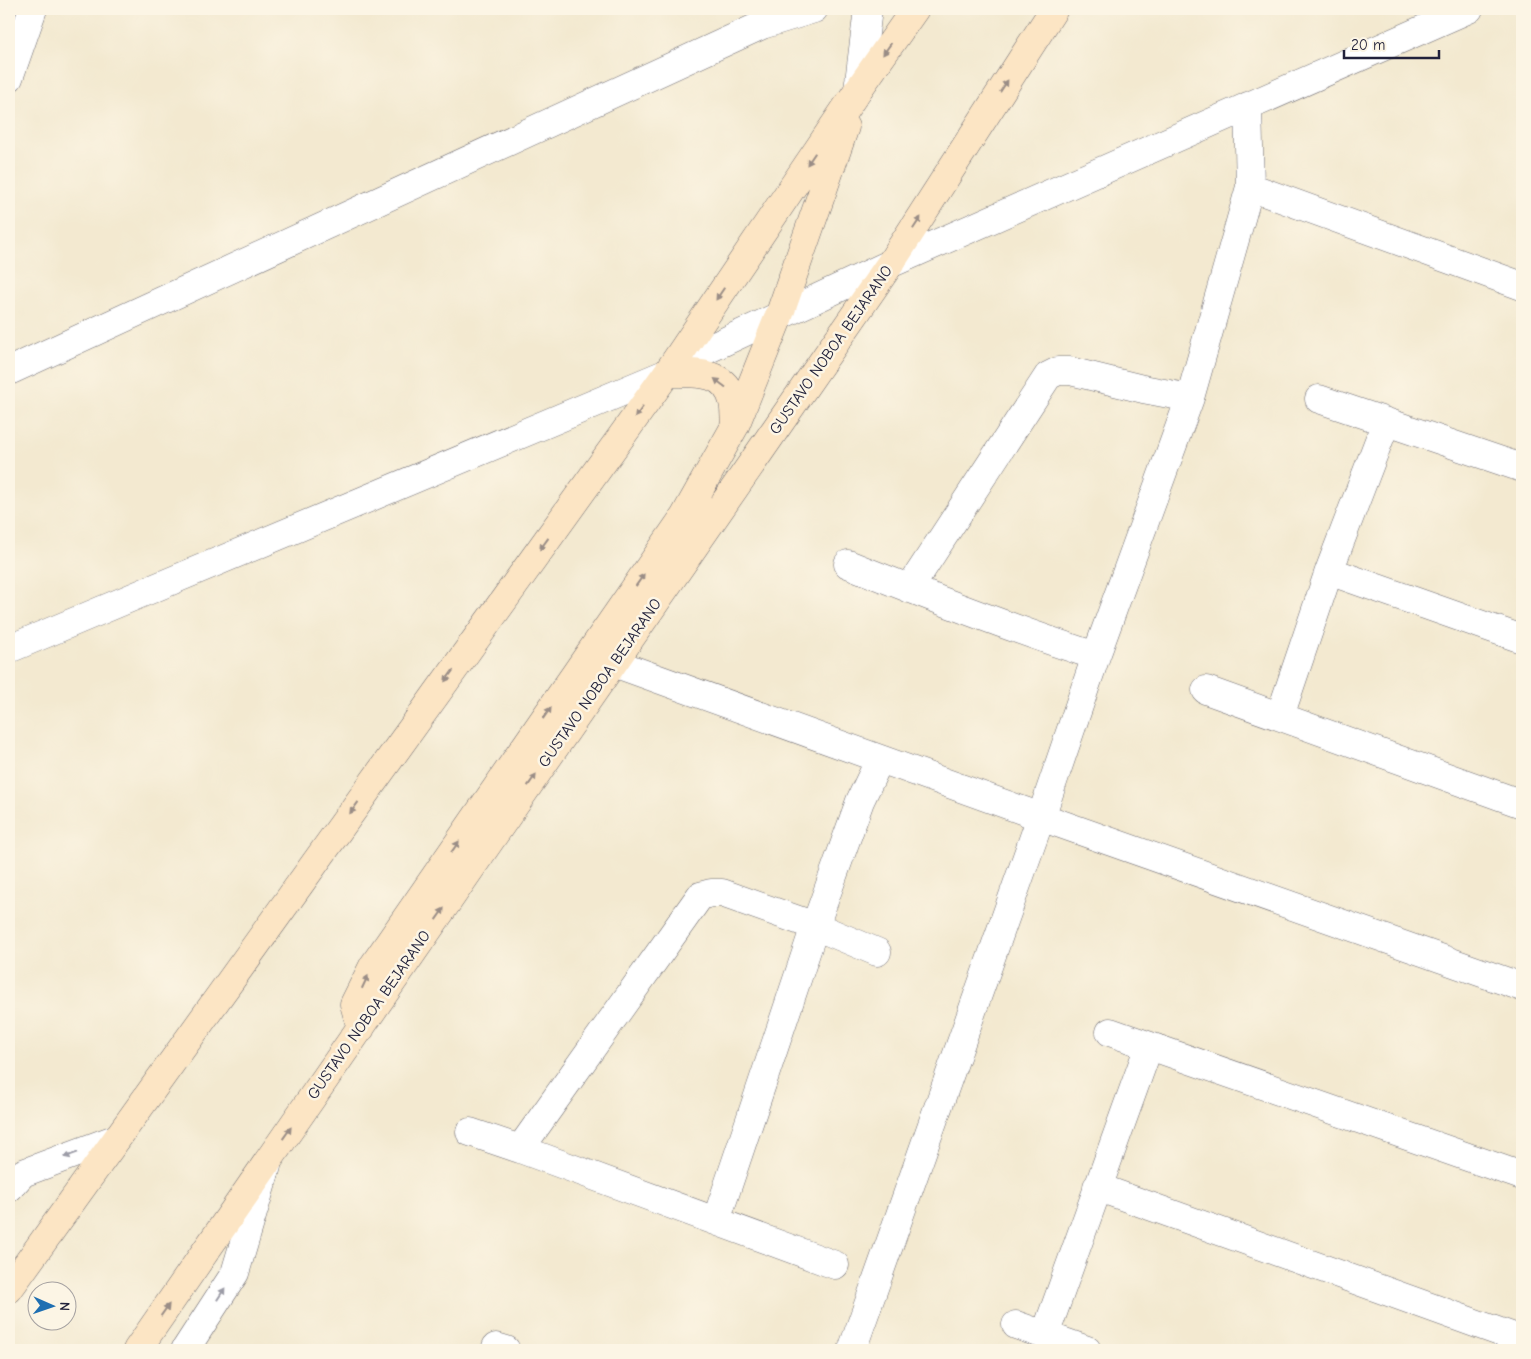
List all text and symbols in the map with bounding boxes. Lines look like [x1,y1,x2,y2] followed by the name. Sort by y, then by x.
[1344,28,1438,60] scale bar
[1351,36,1385,54] text: 20 m
[882,42,892,56] one-way arrow
[999,79,1009,93] one-way arrow
[806,153,816,166] one-way arrow
[912,216,921,229] one-way arrow
[766,262,896,438] street label: GUSTAVO NOBOA BEJARANO
[715,287,725,301] one-way arrow
[714,377,727,388] one-way arrow
[634,405,644,419] one-way arrow
[539,537,549,551] one-way arrow
[635,573,645,587] one-way arrow
[535,595,665,771] street label: GUSTAVO NOBOA BEJARANO
[444,669,454,683] one-way arrow
[542,707,552,720] one-way arrow
[527,773,537,787] one-way arrow
[349,801,359,815] one-way arrow
[450,840,460,854] one-way arrow
[435,907,445,921] one-way arrow
[304,927,434,1103] street label: GUSTAVO NOBOA BEJARANO
[361,975,369,989] one-way arrow
[282,1127,292,1140] one-way arrow
[64,1152,79,1159] one-way arrow
[28,1282,78,1332] north arrow
[216,1288,226,1301] one-way arrow
[56,1302,73,1311] text: N
[160,1303,170,1317] one-way arrow

